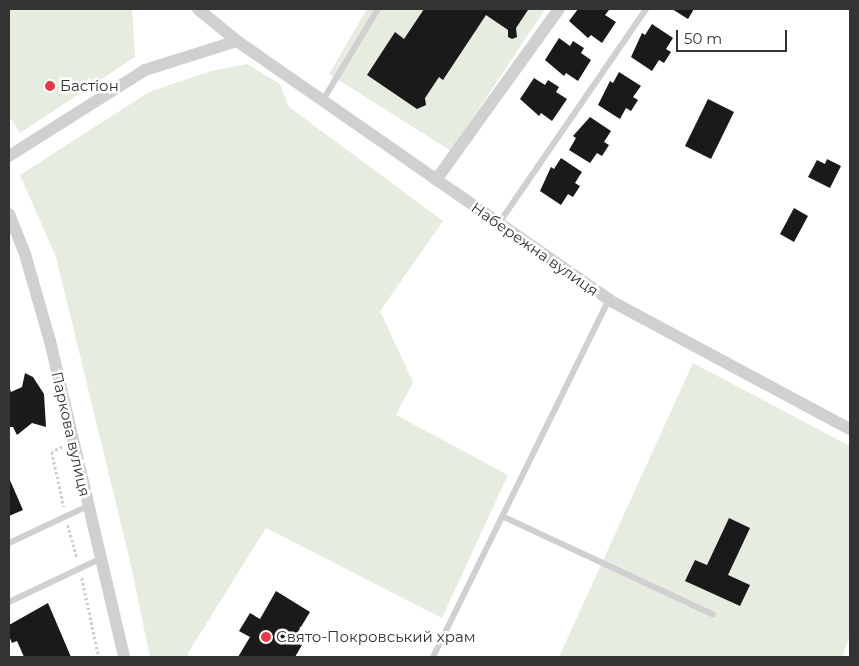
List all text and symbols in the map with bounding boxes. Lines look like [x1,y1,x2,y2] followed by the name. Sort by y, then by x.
[679,20,790,52] scale bar
[684,29,722,48] text: 50 m
[60,77,119,95] place label: Бастіон
[44,80,56,92] marker: Бастіон
[468,198,602,300] street label: Набережна вулиця
[48,370,94,498] street label: Паркова вулиця
[276,628,476,646] place label: Свято-Покровський храм
[260,631,272,643] marker: Свято-Покровський храм

